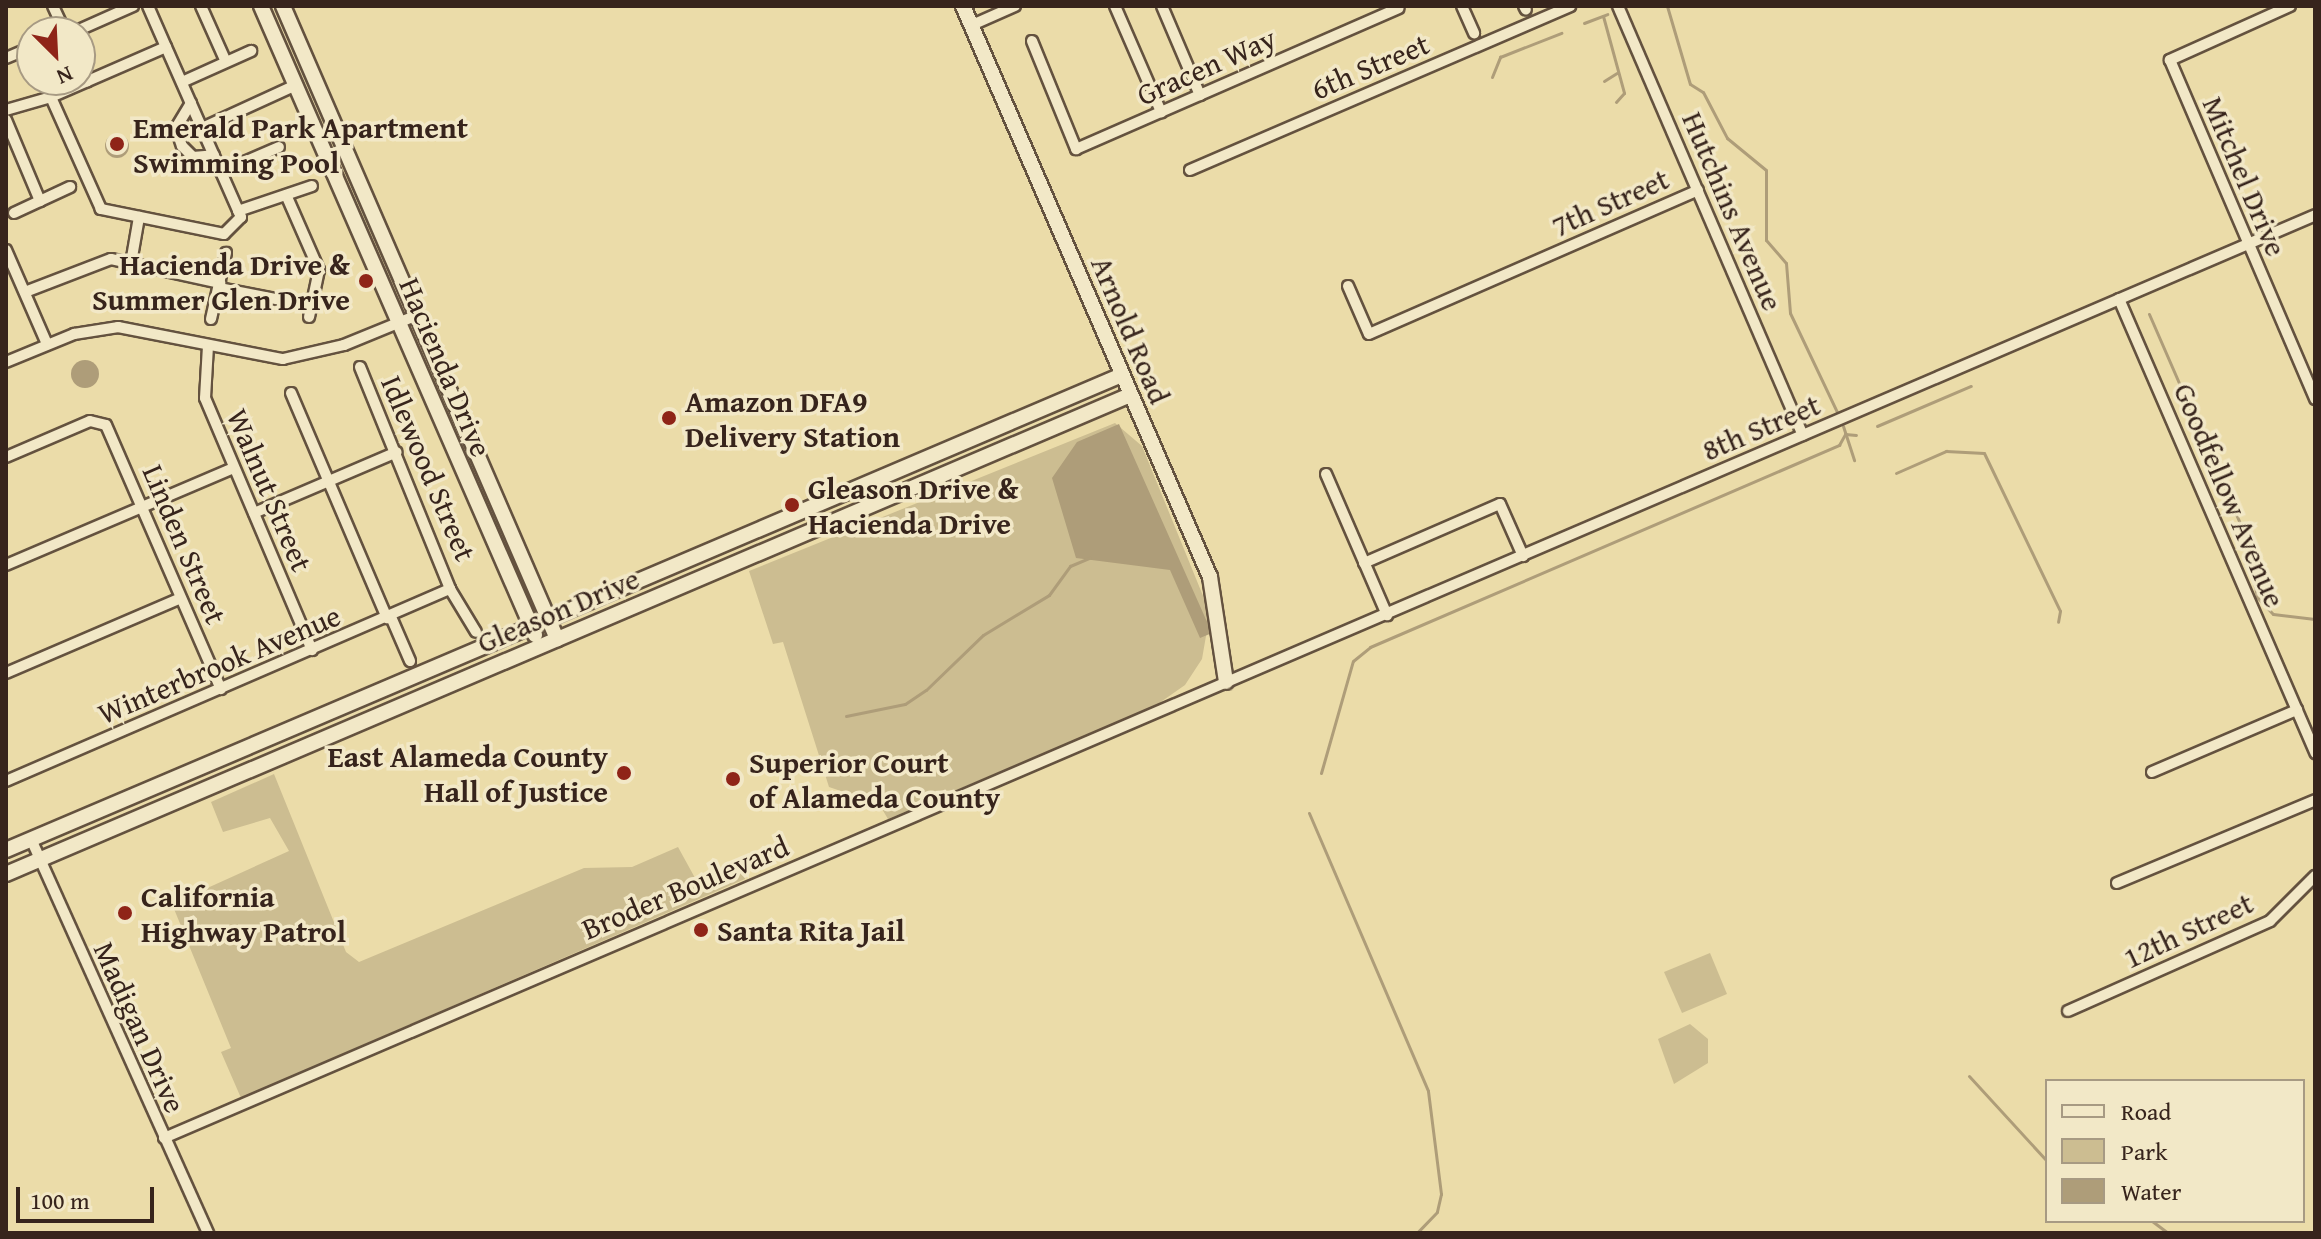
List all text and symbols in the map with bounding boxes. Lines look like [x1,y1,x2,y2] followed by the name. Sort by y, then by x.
[16,16,96,96] north arrow
[1131,19,1281,113] street label: Gracen Way
[1306,25,1434,107] street label: 6th Street
[52,58,78,94] text: N
[2195,91,2295,261] street label: Mitchel Drive
[1675,106,1791,316] street label: Hutchins Avenue
[133,109,468,180] place label: Emerald Park Apartment Swimming Pool
[108,135,126,153] marker: Emerald Park Apartment Swimming Pool
[1546,160,1674,244] street label: 7th Street
[92,246,350,316] place label: Hacienda Drive & Summer Glen Drive
[1084,251,1178,409] street label: Arnold Road
[357,272,375,290] marker: Hacienda Drive & Summer Glen Drive
[392,272,500,462] street label: Hacienda Drive
[374,370,484,566] street label: Idlewood Street
[2167,378,2293,612] street label: Goodfellow Avenue
[685,383,900,454] place label: Amazon DFA9 Delivery Station
[1697,386,1825,468] street label: 8th Street
[220,403,320,577] street label: Walnut Street
[660,409,678,427] marker: Amazon DFA9 Delivery Station
[135,459,235,629] street label: Linden Street
[808,470,1018,540] place label: Gleason Drive & Hacienda Drive
[783,496,801,514] marker: Gleason Drive & Hacienda Drive
[472,560,644,660] street label: Gleason Drive
[92,597,346,731] street label: Winterbrook Avenue
[328,738,608,808] place label: East Alameda County Hall of Justice
[749,744,1000,814] place label: Superior Court of Alameda County
[615,764,633,782] marker: East Alameda County Hall of Justice
[724,770,742,788] marker: Superior Court of Alameda County
[576,827,794,947] street label: Broder Boulevard
[141,878,346,948] place label: California Highway Patrol
[2117,884,2259,976] street label: 12th Street
[116,904,134,922] marker: California Highway Patrol
[717,912,905,948] place label: Santa Rita Jail
[692,921,710,939] marker: Santa Rita Jail
[86,936,194,1118] street label: Madigan Drive
[2045,1079,2305,1223] legend
[2121,1094,2171,1129] text: Road
[2121,1134,2167,1169] text: Park
[20,1171,158,1221] scale bar
[2121,1174,2181,1209] text: Water
[30,1183,90,1218] text: 100 m

